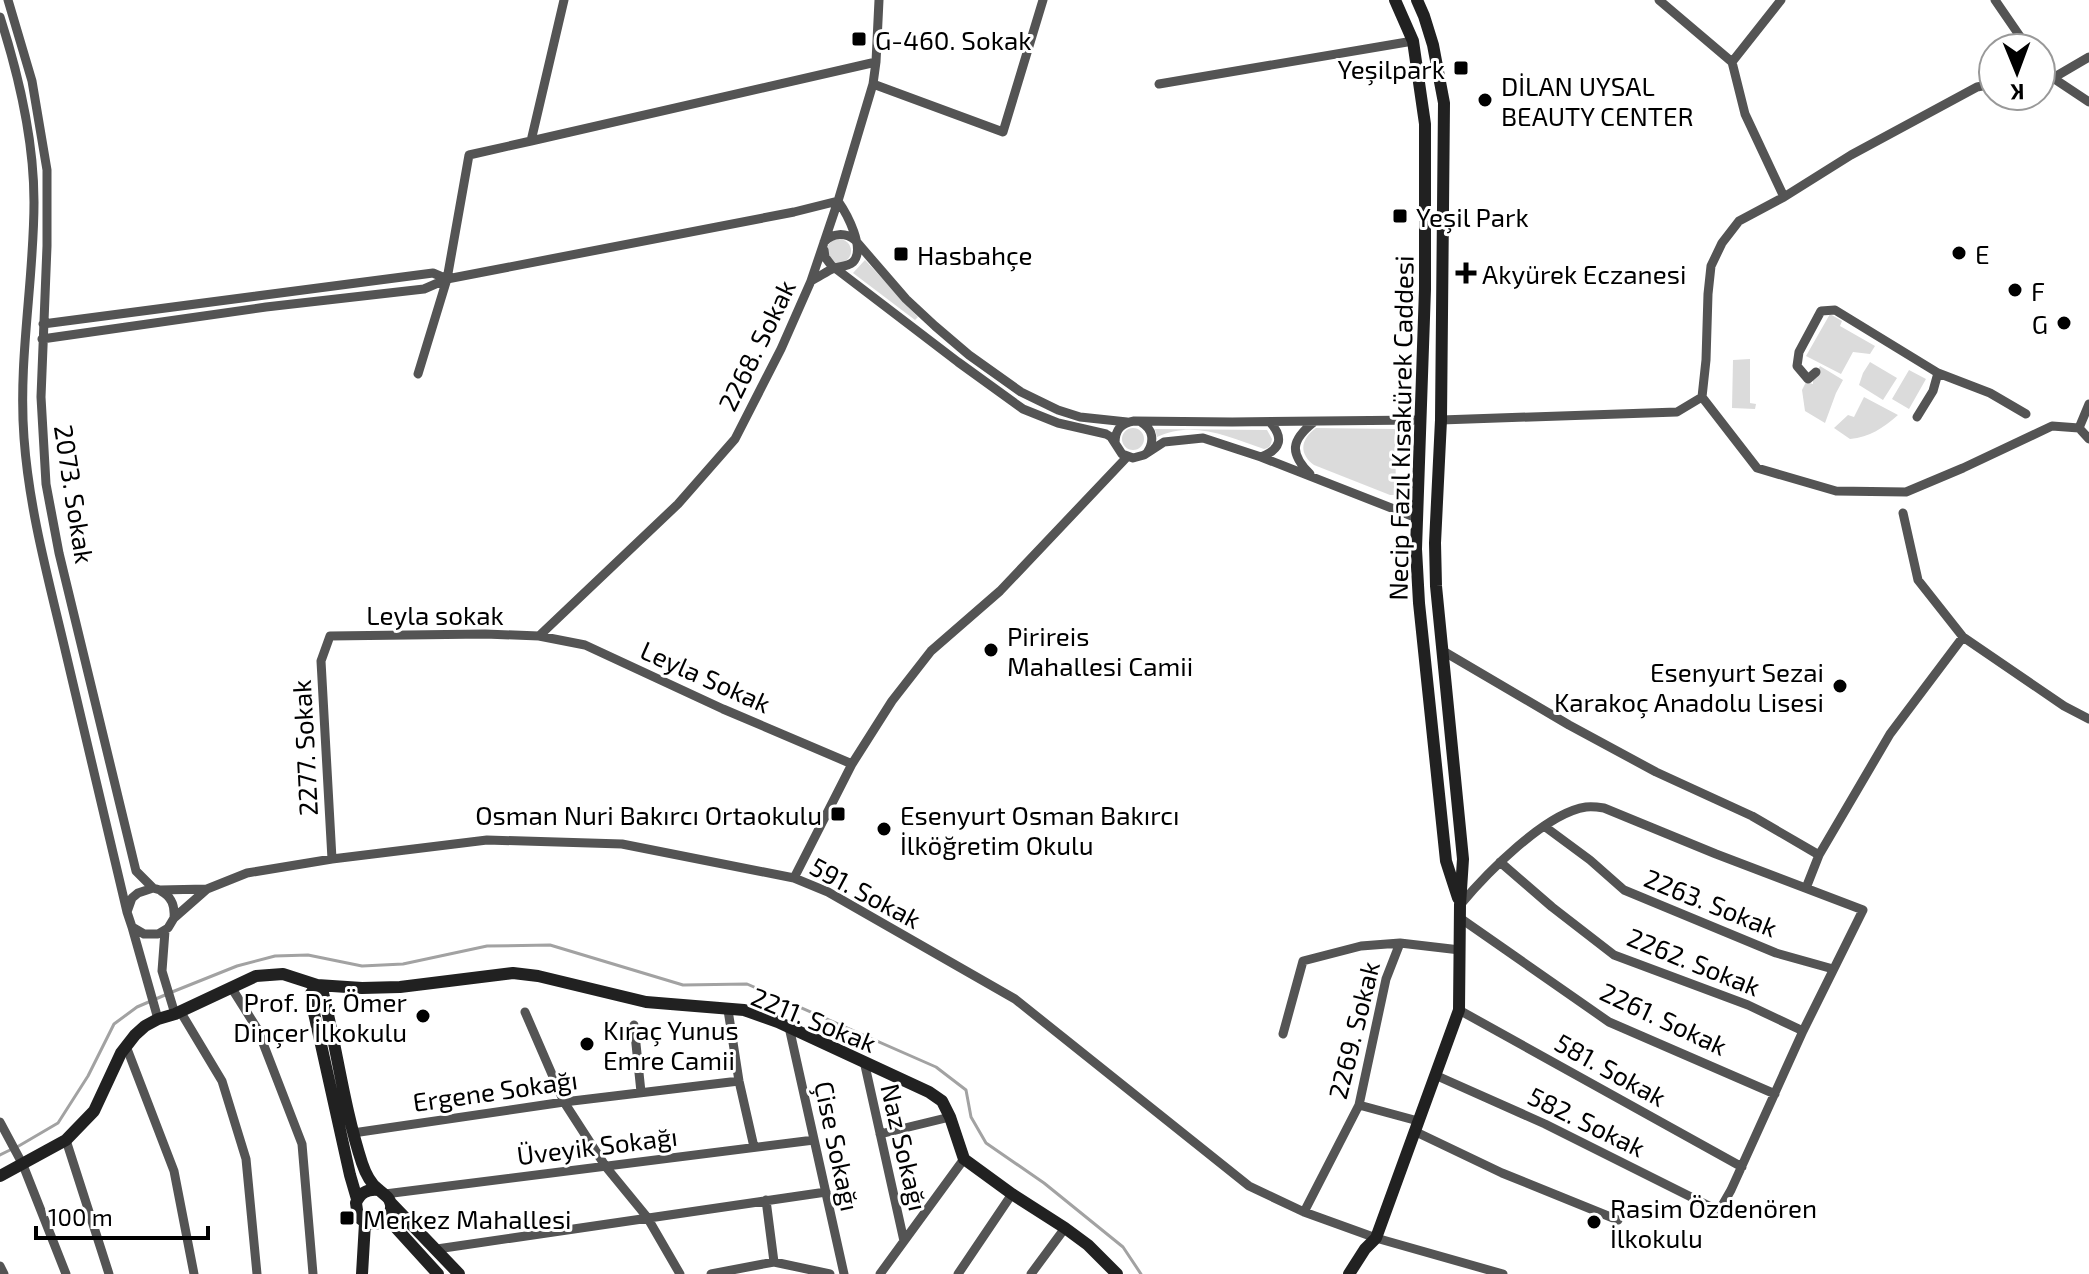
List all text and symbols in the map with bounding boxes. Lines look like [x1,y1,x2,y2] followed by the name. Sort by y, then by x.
[875,24,1031,55] place label: G-460. Sokak
[850,30,868,48] marker: G-460. Sokak
[1977,32,2057,112] north arrow
[1338,53,1445,86] place label: Yeşilpark
[1452,59,1470,77] marker: Yeşilpark
[1501,70,1694,131] place label: DİLAN UYSAL BEAUTY CENTER
[2010,80,2025,106] text: K
[1476,91,1494,109] marker: DİLAN UYSAL BEAUTY CENTER
[1416,201,1529,234] place label: Yeşil Park
[1391,207,1409,225] marker: Yeşil Park
[1975,238,1990,269] place label: E
[917,239,1033,272] place label: Hasbahçe
[1950,244,1968,262] marker: E
[892,245,910,263] marker: Hasbahçe
[1381,255,1419,601] street label: Necip Fazıl Kısakürek Caddesi
[1482,258,1686,289] place label: Akyürek Eczanesi
[1457,264,1475,282] marker: Akyürek Eczanesi
[711,275,801,415] street label: 2268. Sokak
[2031,275,2045,306] place label: F
[2006,281,2024,299] marker: F
[2032,308,2048,339] place label: G
[2055,314,2073,332] marker: G
[49,422,101,566] street label: 2073. Sokak
[366,599,504,630] street label: Leyla sokak
[1007,620,1193,681] place label: Pirireis Mahallesi Camii
[636,634,776,718] street label: Leyla Sokak
[982,641,1000,659] marker: Pirireis Mahallesi Camii
[1554,656,1824,719] place label: Esenyurt Sezai Karakoç Anadolu Lisesi
[1831,677,1849,695] marker: Esenyurt Sezai Karakoç Anadolu Lisesi
[285,679,323,817] street label: 2277. Sokak
[475,799,822,830] place label: Osman Nuri Bakırcı Ortaokulu
[900,799,1179,860] place label: Esenyurt Osman Bakırcı İlköğretim Okulu
[829,805,847,823] marker: Osman Nuri Bakırcı Ortaokulu
[875,820,893,838] marker: Esenyurt Osman Bakırcı İlköğretim Okulu
[805,850,927,934] street label: 591. Sokak
[1640,861,1782,943] street label: 2263. Sokak
[1623,920,1765,1002] street label: 2262. Sokak
[1321,958,1385,1102] street label: 2269. Sokak
[1596,975,1732,1061] street label: 2261. Sokak
[747,980,881,1058] street label: 2211. Sokak
[233,986,407,1049] place label: Prof. Dr. Ömer Dinçer İlkokulu
[414,1007,432,1025] marker: Prof. Dr. Ömer Dinçer İlkokulu
[603,1014,739,1075] place label: Kıraç Yunus Emre Camii
[1550,1026,1672,1112] street label: 581. Sokak
[578,1035,596,1053] marker: Kıraç Yunus Emre Camii
[411,1063,579,1117] street label: Ergene Sokağı
[807,1078,867,1214] street label: Çise Sokağı
[1523,1079,1651,1163] street label: 582. Sokak
[875,1080,935,1214] street label: Naz Sokağı
[515,1120,679,1170] street label: Üveyik Sokağı
[36,1190,208,1240] scale bar
[1610,1192,1817,1253] place label: Rasim Özdenören İlkokulu
[48,1202,113,1231] text: 100 m
[363,1203,572,1234] place label: Merkez Mahallesi
[338,1209,356,1227] marker: Merkez Mahallesi
[1585,1213,1603,1231] marker: Rasim Özdenören İlkokulu

